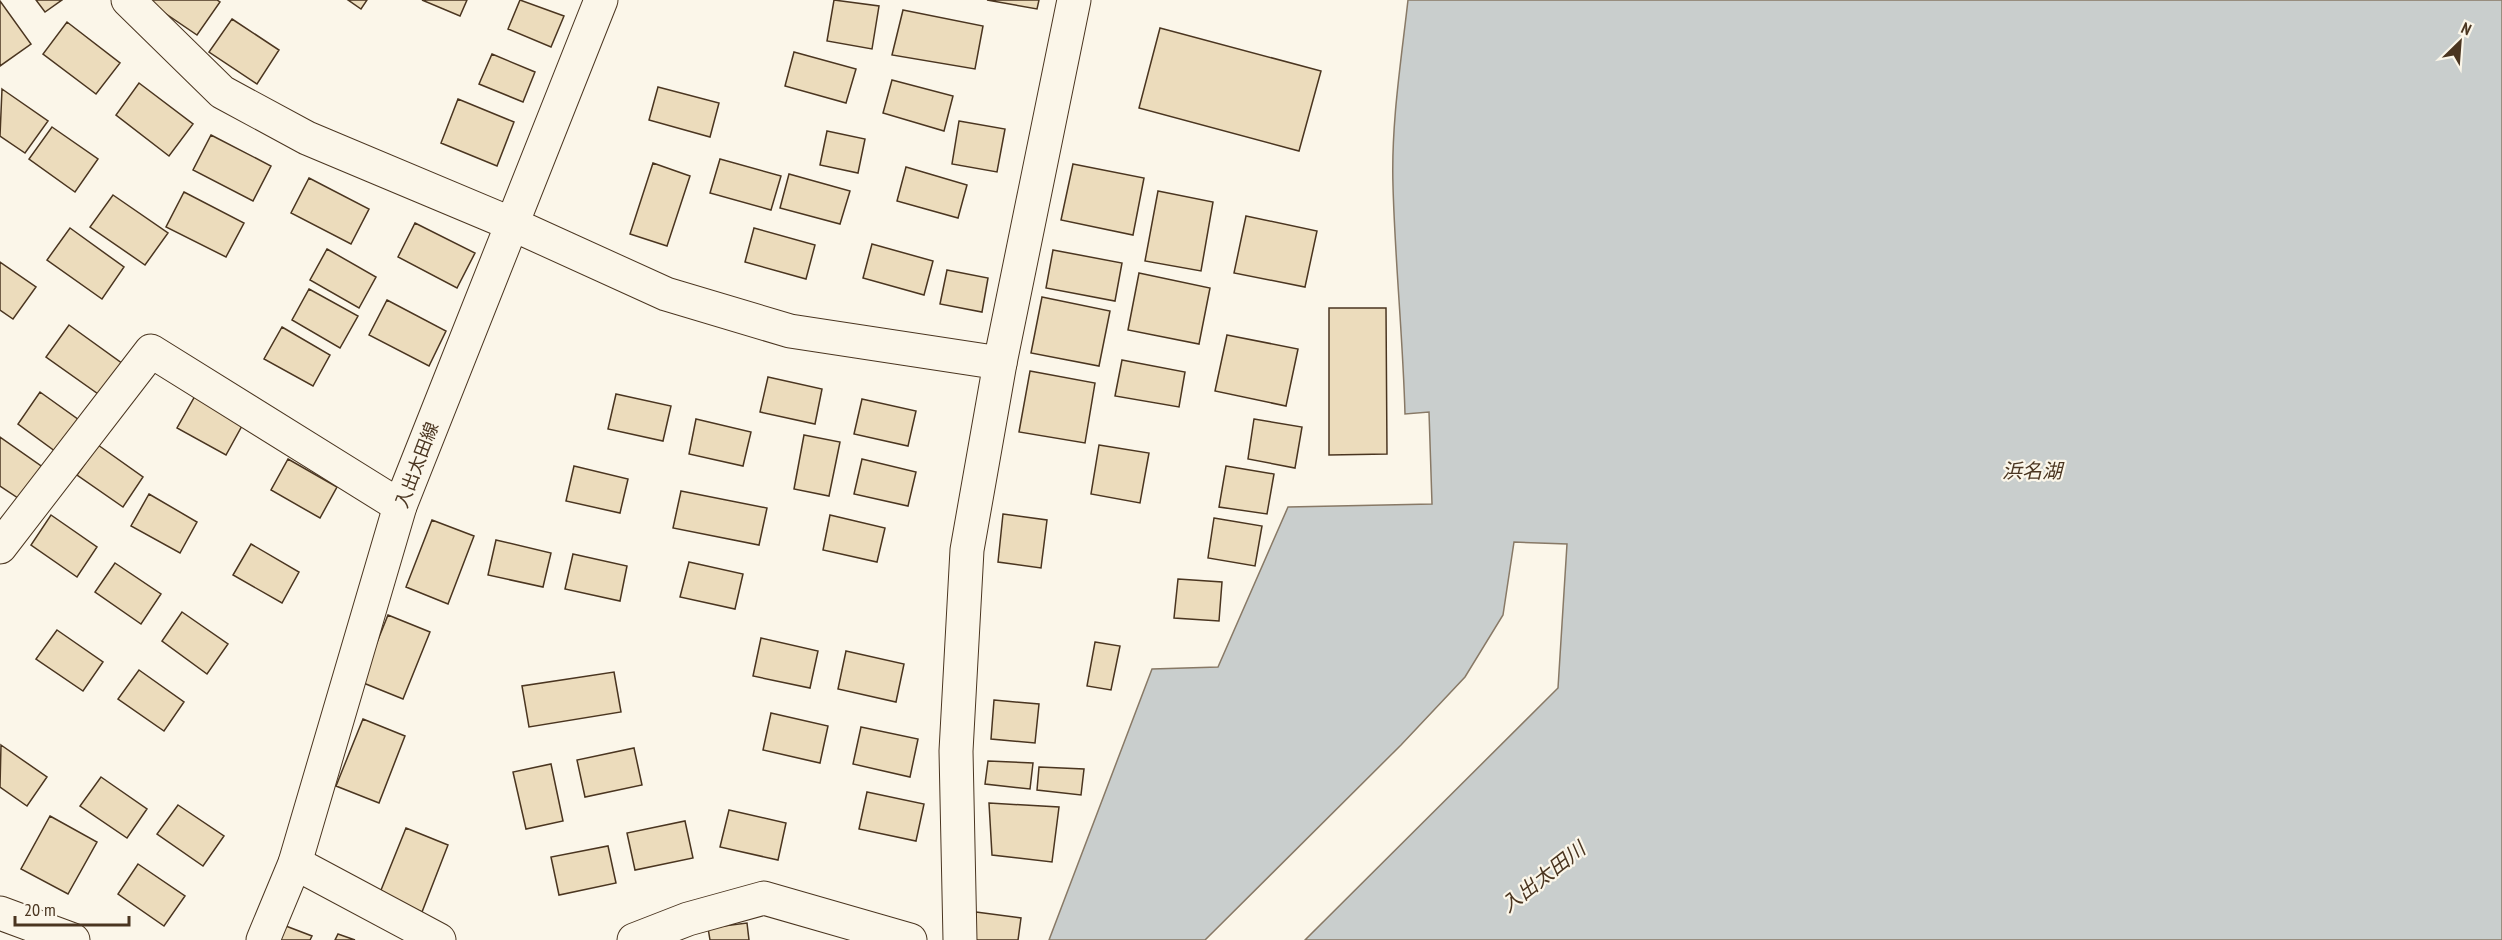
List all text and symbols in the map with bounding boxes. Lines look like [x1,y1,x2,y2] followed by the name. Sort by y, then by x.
[2430,12,2490,72] north arrow
[2458,18,2474,39] text: N
[390,419,443,511] street label: 入出太田線
[2002,458,2065,484] water label: 浜名湖
[1496,835,1592,918] water label: 入出太田川
[15,889,129,927] scale bar
[24,898,56,921] text: 20 m

